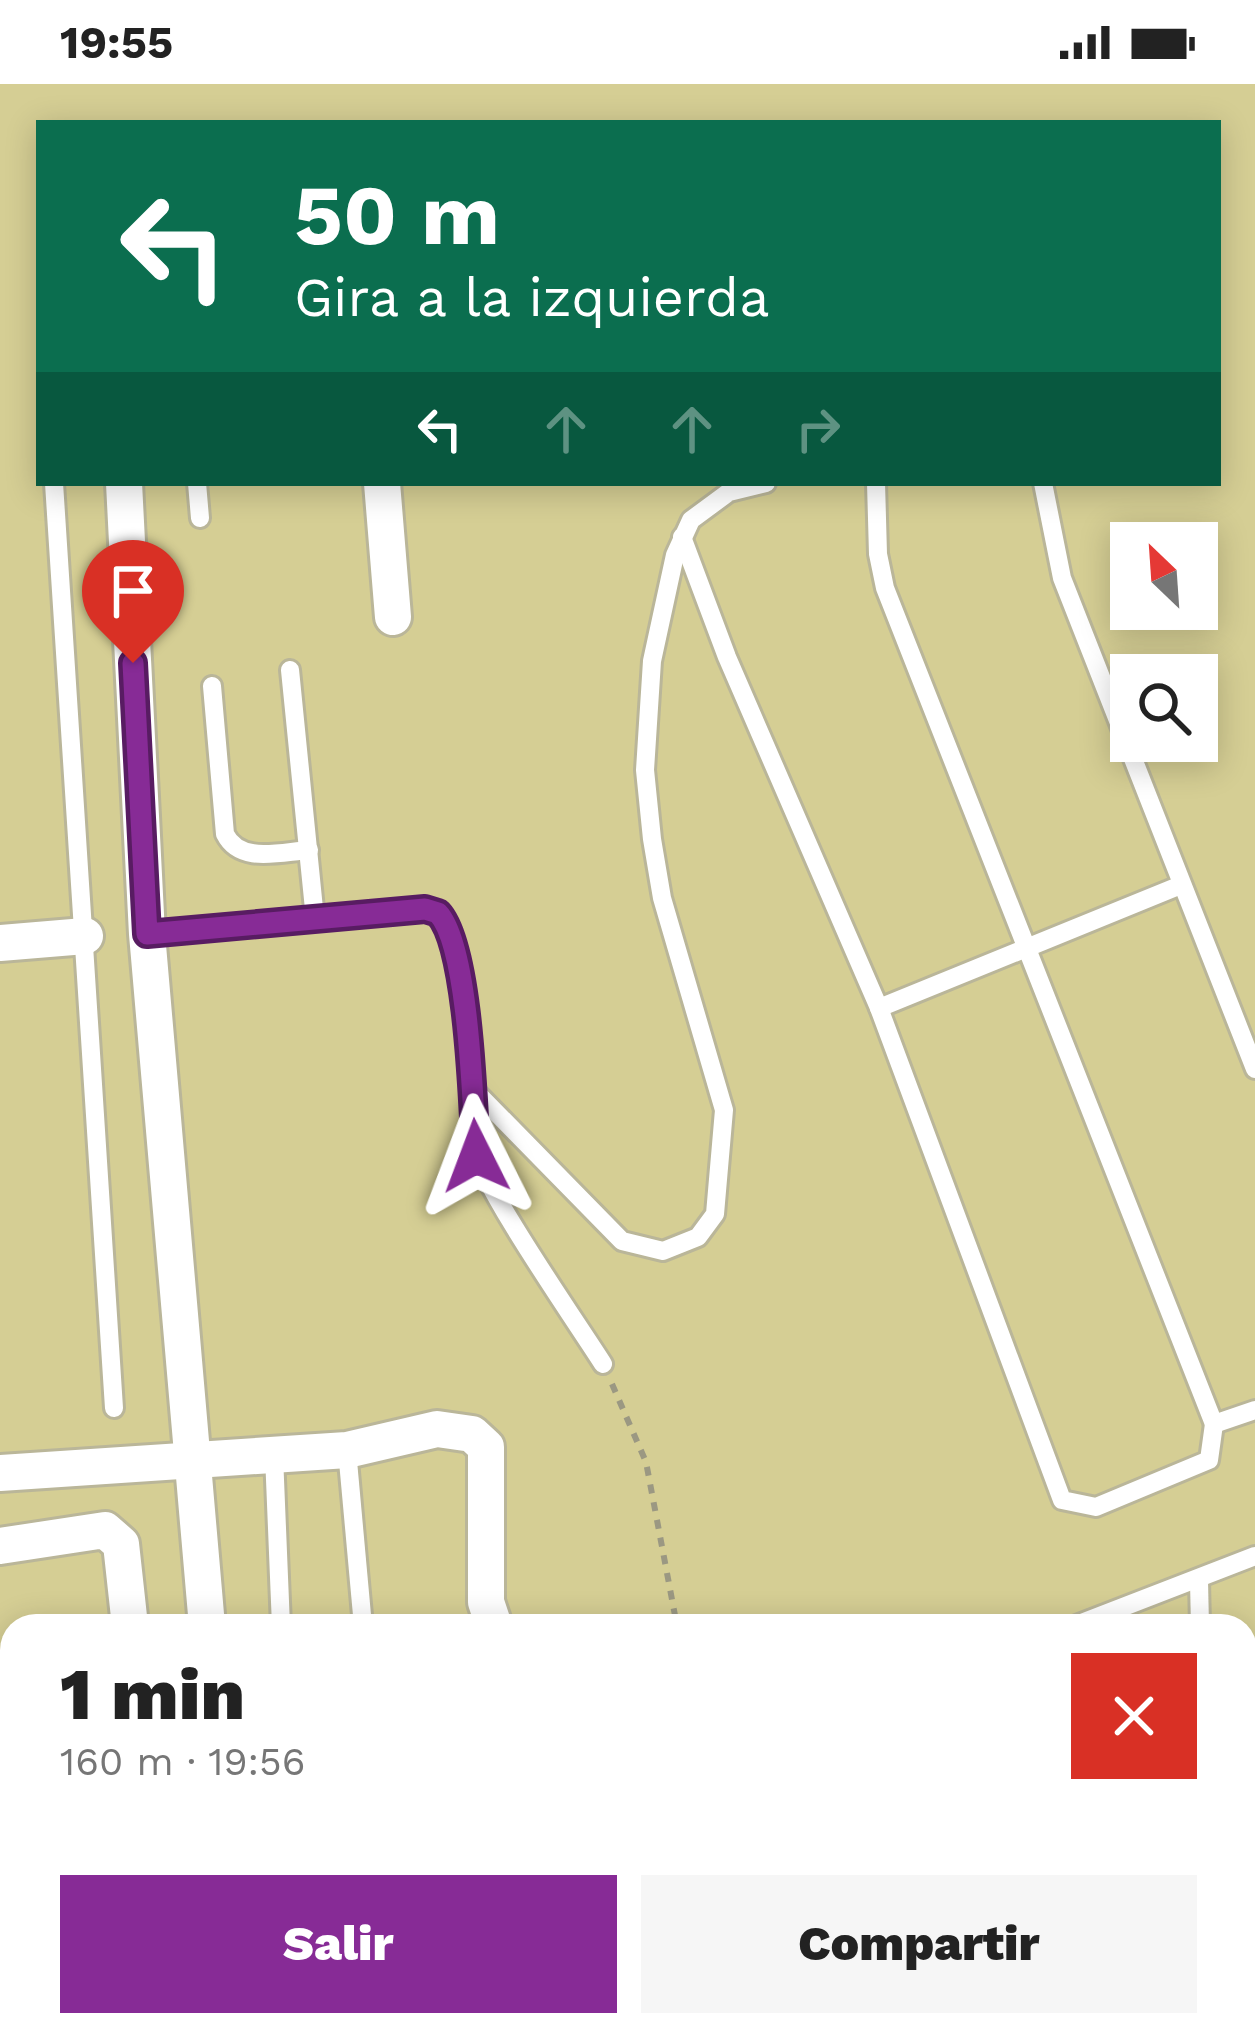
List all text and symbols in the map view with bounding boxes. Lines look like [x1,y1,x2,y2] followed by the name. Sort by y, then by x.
[60,16,173,69] text: 19:55
[294,166,500,264] text: 50 m
[96,168,252,324] icon: left
[294,266,770,329] text: Gira a la izquierda
[407,396,473,462] icon: left
[533,396,599,462] icon: ahead
[659,396,725,462] icon: ahead
[785,396,851,462] icon: right
[1110,522,1218,630] north arrow
[1110,522,1218,762] map controls
[82,540,184,663] pin
[100,558,166,624] icon: arrive
[1110,654,1218,762] button: search
[413,1093,539,1219] position arrow
[60,1652,245,1736] text: 1 min
[1071,1653,1197,1779] button: close
[60,1739,306,1784] text: 160 m · 19:56
[60,1875,617,2013] button: Salir
[641,1875,1197,2013] button: Compartir

